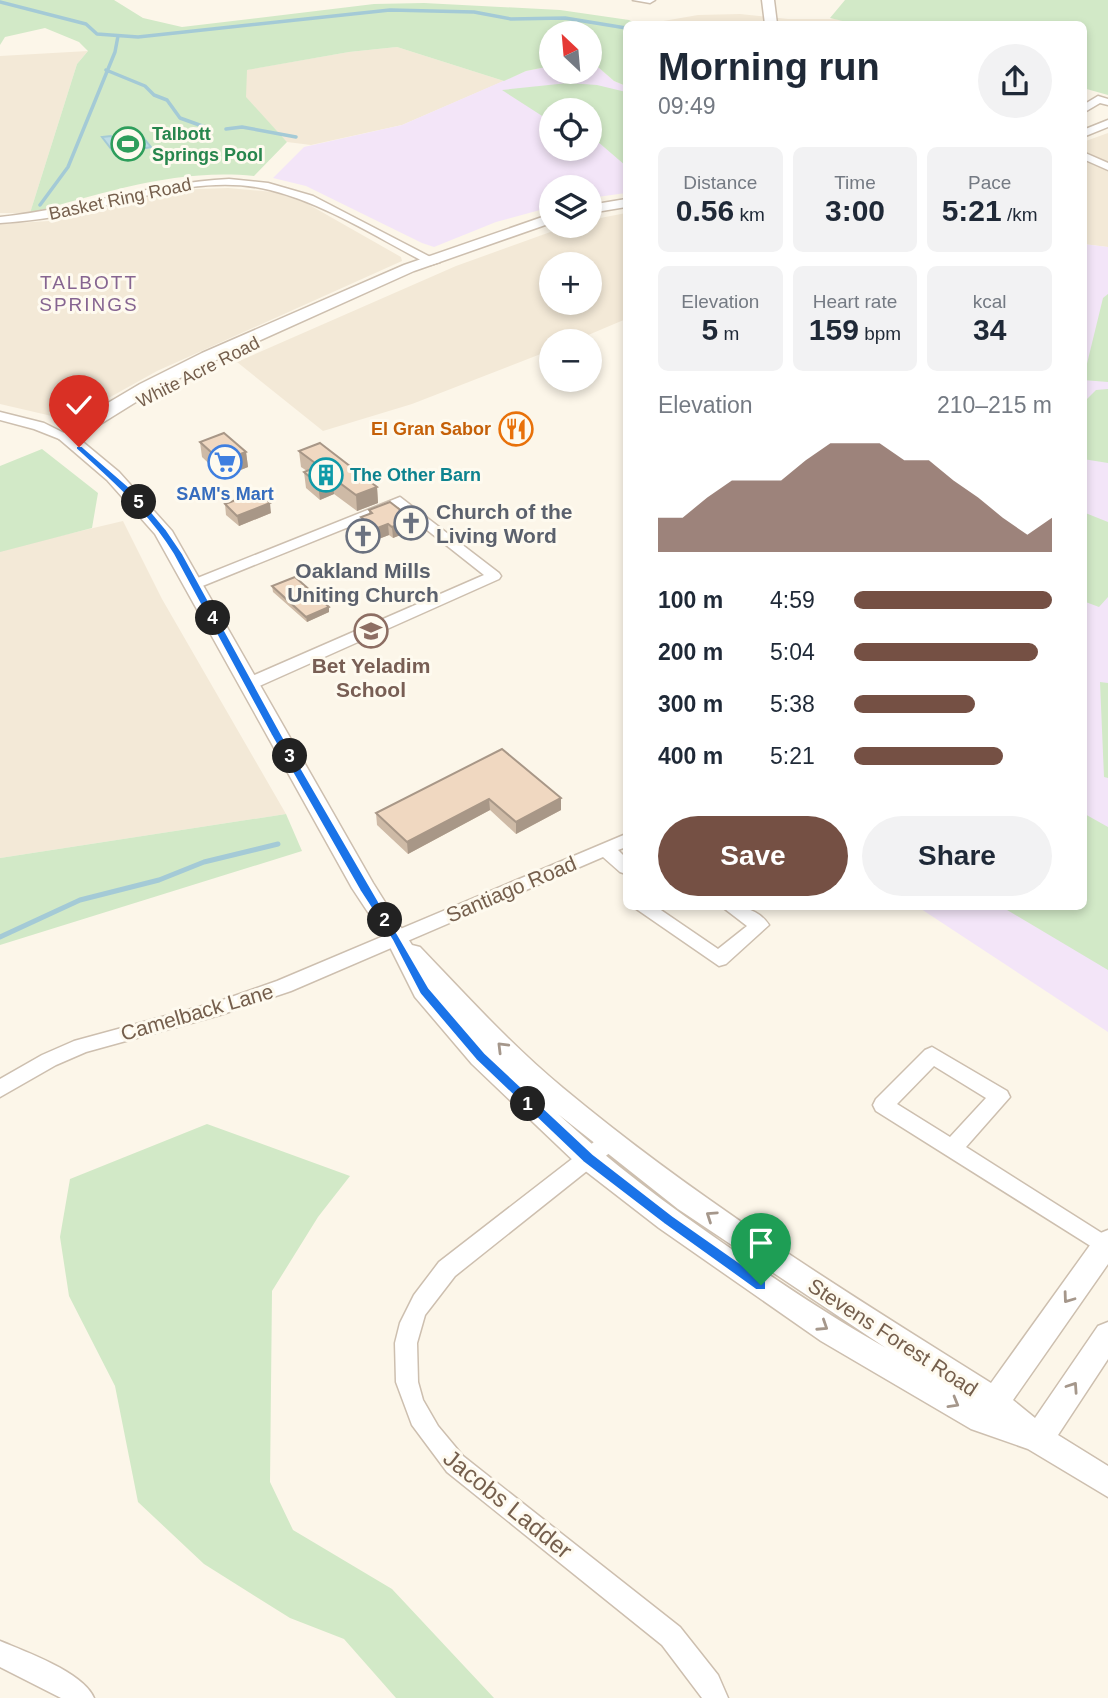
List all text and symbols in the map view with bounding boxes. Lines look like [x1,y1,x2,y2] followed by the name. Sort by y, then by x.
[539,21,602,84] north arrow
[539,21,602,392] map controls
[978,44,1052,118] button: share
[658,46,880,88] text: Morning run
[658,93,716,119] text: 09:49
[539,98,602,161] button: locate
[152,124,263,165] place label: Talbott Springs Pool
[109,125,147,163] sports icon: Talbott Springs Pool
[683,172,757,193] text: Distance
[834,172,876,193] text: Time
[968,172,1011,193] text: Pace
[47,174,193,224] street label: Basket Ring Road
[539,175,602,238] button: layers
[676,194,734,227] text: 0.56
[825,194,885,227] text: 3:00
[942,194,1002,227] text: 5:21
[734,204,765,225] text: km
[1002,204,1038,225] text: /km
[539,252,602,315] button: +
[39,272,139,315] district label: TALBOTT SPRINGS
[681,291,759,312] text: Elevation
[813,291,897,312] text: Heart rate
[973,291,1007,312] text: kcal
[701,313,718,346] text: 5
[809,313,859,346] text: 159
[973,313,1006,346] text: 34
[718,323,739,344] text: m
[859,323,901,344] text: bpm
[539,329,602,392] button: −
[133,332,263,412] street label: White Acre Road
[49,375,109,447] pin
[60,386,98,424] icon: check
[658,392,753,418] text: Elevation
[937,392,1052,418] text: 210–215 m
[497,410,535,448] restaurant icon: El Gran Sabor
[371,419,491,439] place label: El Gran Sabor
[206,443,244,481] supermarket icon: SAM's Mart
[307,456,345,494] building icon: The Other Barn
[350,465,481,485] place label: The Other Barn
[122,484,156,520] pin: 5
[176,484,274,504] place label: SAM's Mart
[133,491,144,512] text: 5
[436,500,573,547] place label: Church of the Living Word
[392,504,430,542] church icon: Church of the Living Word
[344,517,382,555] church icon: Oakland Mills Uniting Church
[287,559,439,606] place label: Oakland Mills Uniting Church
[658,587,723,613] text: 100 m
[770,587,815,613] text: 4:59
[196,600,230,636] pin: 4
[207,607,218,628] text: 4
[352,612,390,650] school or university icon: Bet Yeladim School
[658,639,723,665] text: 200 m
[770,639,815,665] text: 5:04
[312,654,430,701] place label: Bet Yeladim School
[658,691,723,717] text: 300 m
[770,691,815,717] text: 5:38
[272,738,308,774] pin: 3
[658,743,723,769] text: 400 m
[770,743,815,769] text: 5:21
[284,745,295,766] text: 3
[658,816,848,896] button: Save
[862,816,1052,896] button: Share
[443,851,579,927] street label: Santiago Road
[368,902,402,937] pin: 2
[379,909,390,930] text: 2
[118,979,276,1045] street label: Camelback Lane
[497,1043,510,1056] one-way arrow
[510,1086,546,1122] pin: 1
[522,1093,533,1114] text: 1
[706,1212,719,1224] one-way arrow
[731,1213,791,1285] pin
[742,1224,780,1262] icon: arrive
[804,1274,982,1400] street label: Stevens Forest Road
[1064,1290,1076,1303] one-way arrow
[815,1318,828,1331] one-way arrow
[1065,1382,1077,1395] one-way arrow
[947,1395,960,1408] one-way arrow
[438,1444,578,1564] street label: Jacobs Ladder

